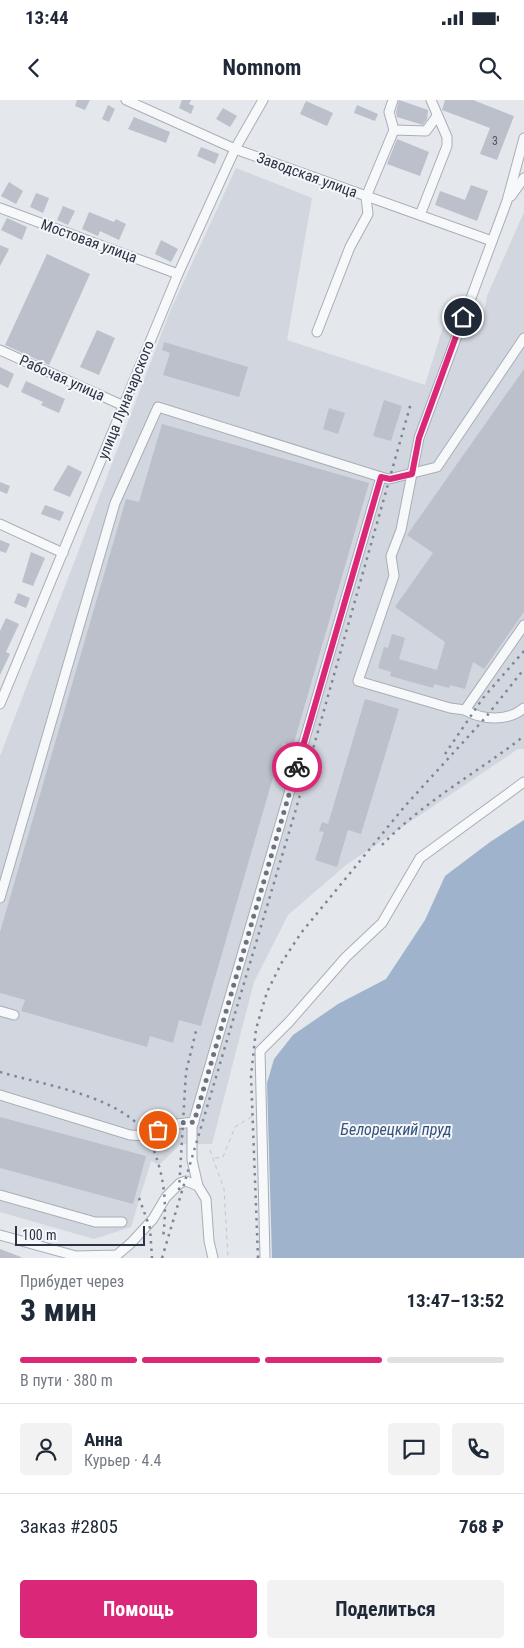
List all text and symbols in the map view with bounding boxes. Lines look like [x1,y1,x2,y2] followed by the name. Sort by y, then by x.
[25,6,69,29] text: 13:44
[20,54,48,82] icon: back
[476,54,504,82] icon: search
[223,55,301,80] text: Nomnom
[492,134,498,148] house number: 3
[254,148,360,202] street label: Заводская улица
[38,215,140,267] street label: Мостовая улица
[442,296,484,338] pin
[449,303,477,331] icon: home
[94,338,158,462] street label: улица Луначарского
[17,351,107,405] street label: Рабочая улица
[272,742,322,792] courier
[283,753,311,781] icon: bike
[137,1109,179,1151] pin
[144,1116,172,1144] icon: bag
[340,1120,452,1139] water label: Белорецкий пруд
[15,1223,145,1246] scale bar
[22,1227,57,1243] text: 100 m
[20,1272,124,1291] text: Прибудет через
[406,1289,504,1312] text: 13:47–13:52
[20,1291,97,1329] text: 3 мин
[20,1371,113,1390] text: В пути · 380 m
[20,1423,72,1475] button: person
[388,1423,440,1475] button: chat
[452,1423,504,1475] button: phone
[84,1428,123,1451] text: Анна
[84,1451,162,1470] text: Курьер · 4.4
[20,1515,118,1538] text: Заказ #2805
[459,1515,504,1538] text: 768 ₽
[20,1580,257,1638] button: Помощь
[267,1580,504,1638] button: Поделиться

